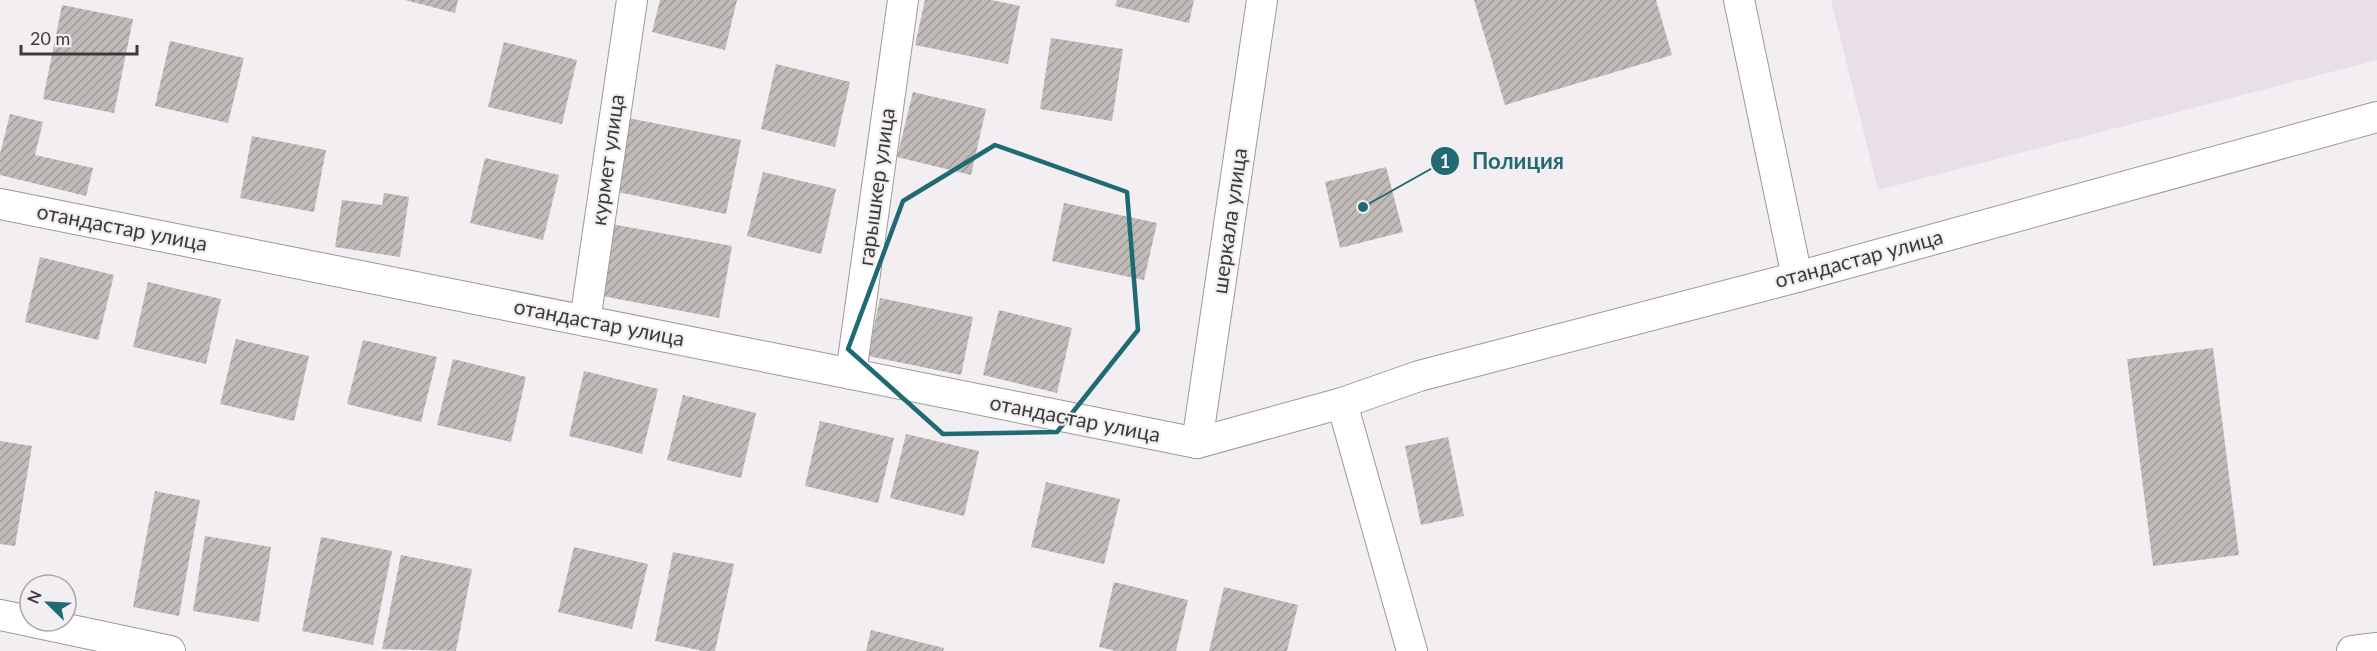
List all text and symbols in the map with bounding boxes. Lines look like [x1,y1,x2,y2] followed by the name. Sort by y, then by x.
[21,18,136,56] scale bar
[30,27,70,49] text: 20 m
[585,92,628,227] street label: курмет улица
[852,106,899,267] street label: гарышкер улица
[1430,141,1576,181] callout: Полиция
[1206,146,1251,295] street label: шеркала улица
[1472,147,1564,174] text: Полиция
[1440,150,1450,172] text: 1
[35,198,210,255] street label: отандастар улица
[1772,223,1945,292] street label: отандастар улица
[512,293,687,350] street label: отандастар улица
[988,389,1163,446] street label: отандастар улица
[18,573,78,633] north arrow
[23,587,45,606] text: N

